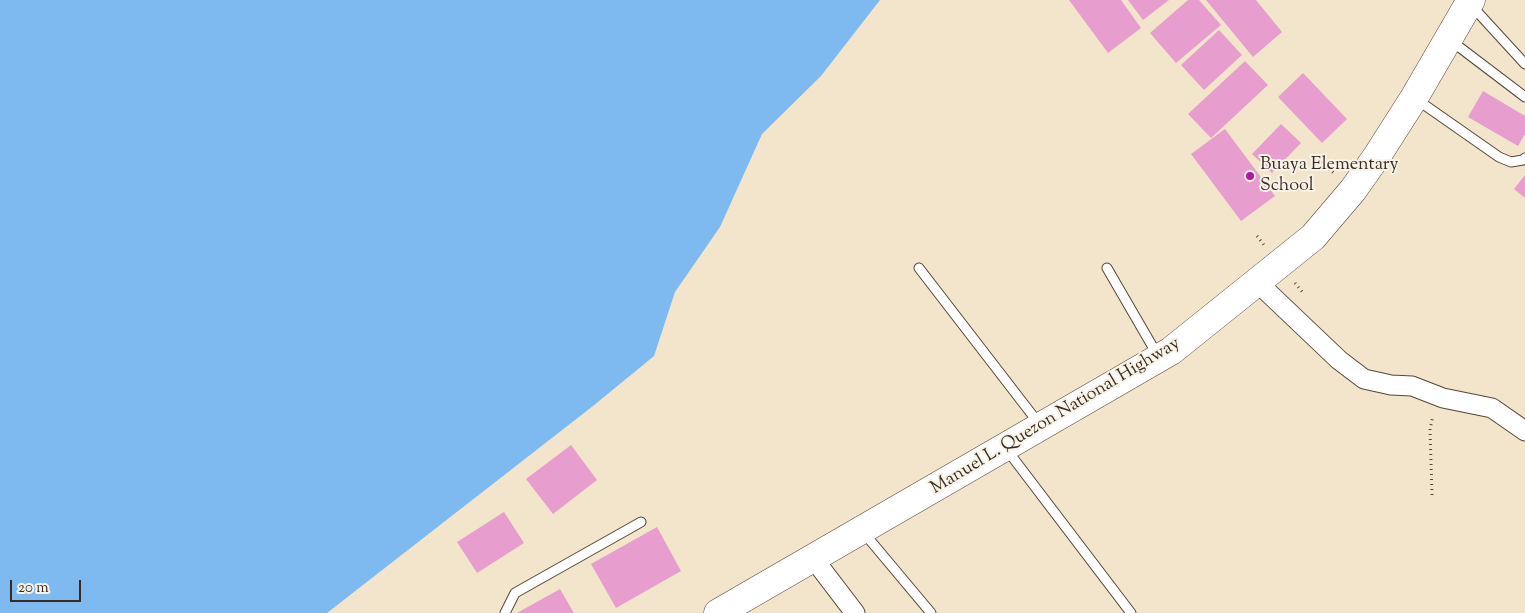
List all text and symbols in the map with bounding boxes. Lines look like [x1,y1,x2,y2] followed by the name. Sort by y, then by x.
[1260,155,1398,198] place label: Buaya Elementary School
[1244,170,1256,182] marker: Buaya Elementary School
[927,334,1185,500] street label: Manuel L. Quezon National Highway
[12,570,84,602] scale bar
[18,578,49,599] text: 20 m

